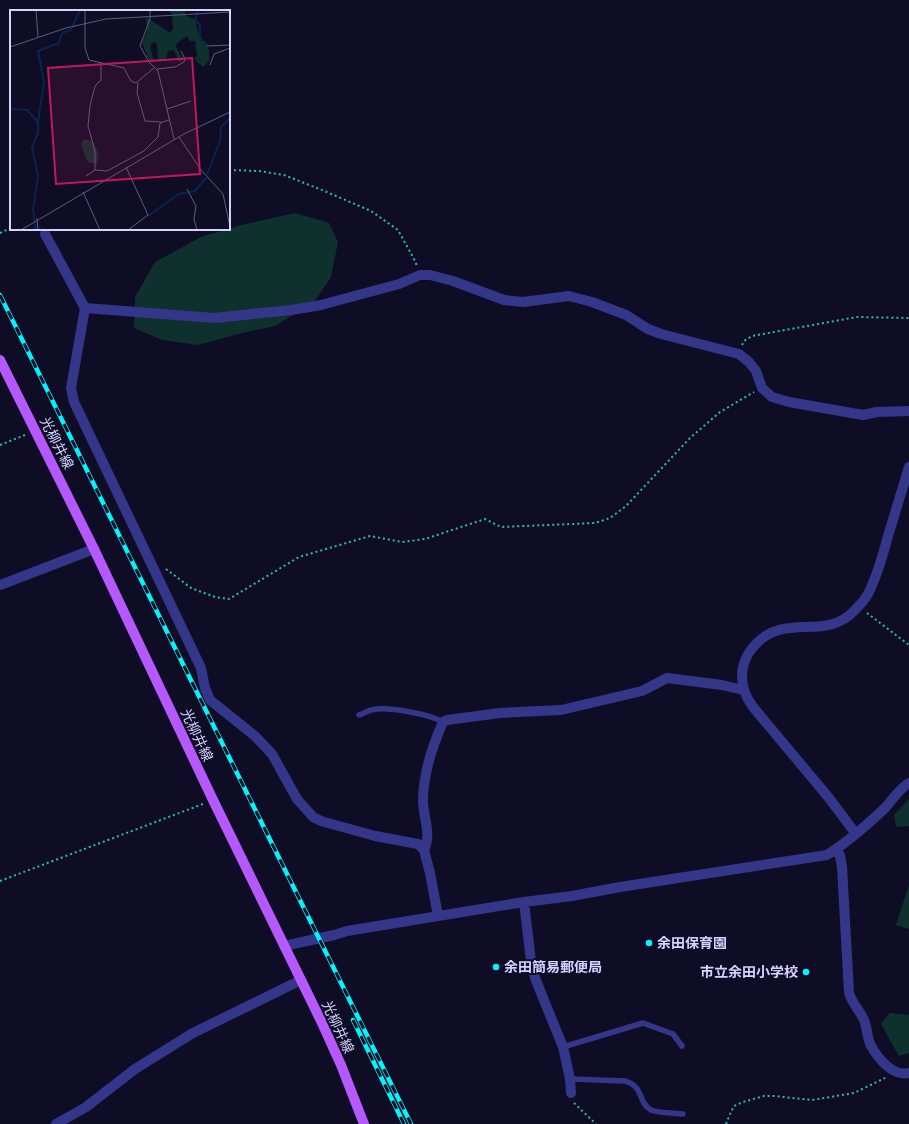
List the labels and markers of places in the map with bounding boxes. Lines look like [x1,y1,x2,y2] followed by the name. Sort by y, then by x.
[657,934,727,952] place label: 余田保育園
[644,938,654,948] marker: 余田保育園
[504,958,602,976] place label: 余田簡易郵便局
[491,962,501,972] marker: 余田簡易郵便局
[700,963,798,981] place label: 市立余田小学校
[801,967,811,977] marker: 市立余田小学校

